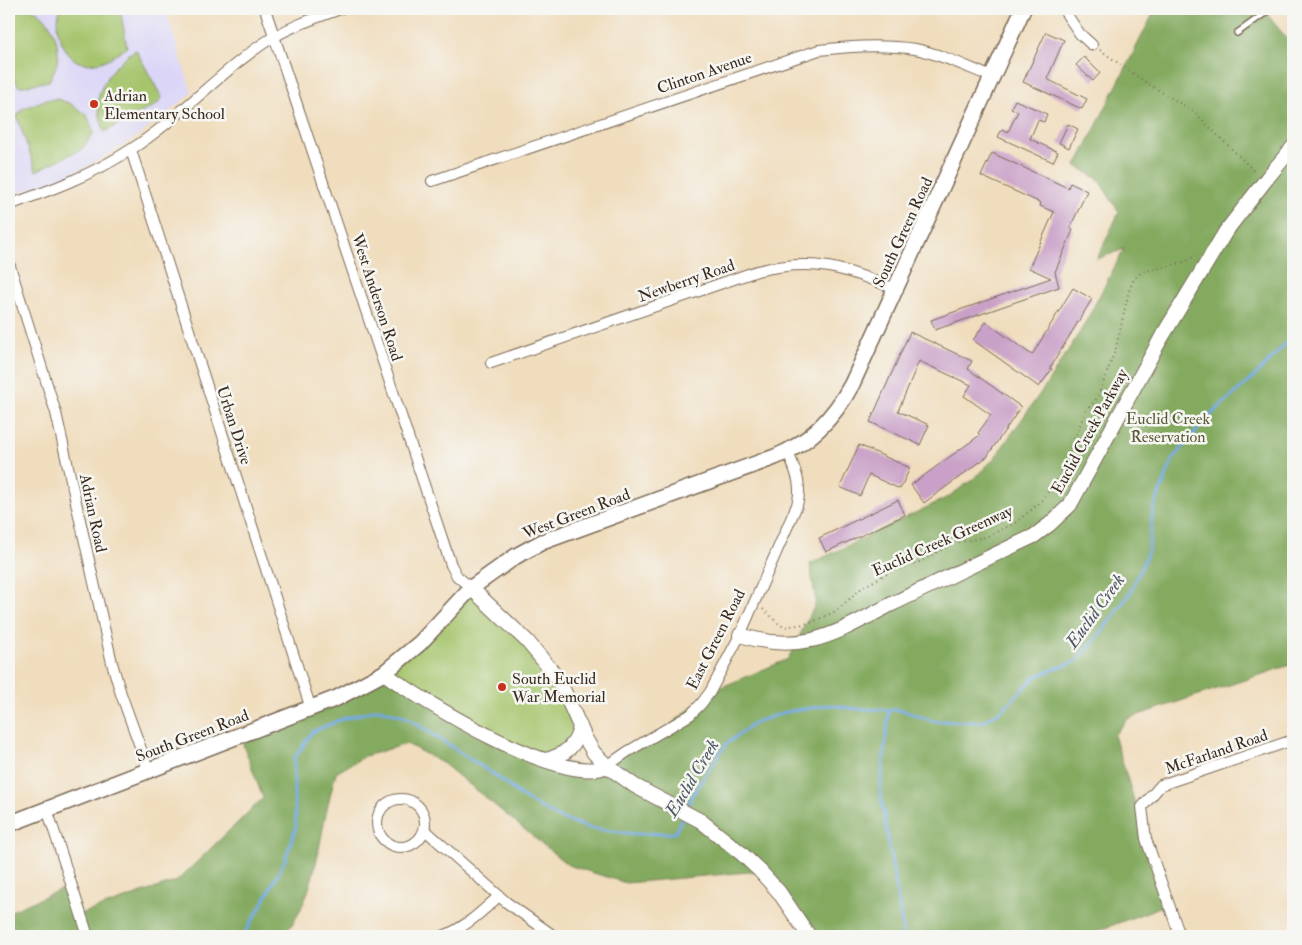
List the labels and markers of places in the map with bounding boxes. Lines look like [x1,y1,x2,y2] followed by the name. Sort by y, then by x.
[103,86,225,124] place label: Adrian Elementary School
[88,98,100,110] marker: Adrian Elementary School
[511,669,606,707] place label: South Euclid War Memorial
[496,681,508,693] marker: South Euclid War Memorial

